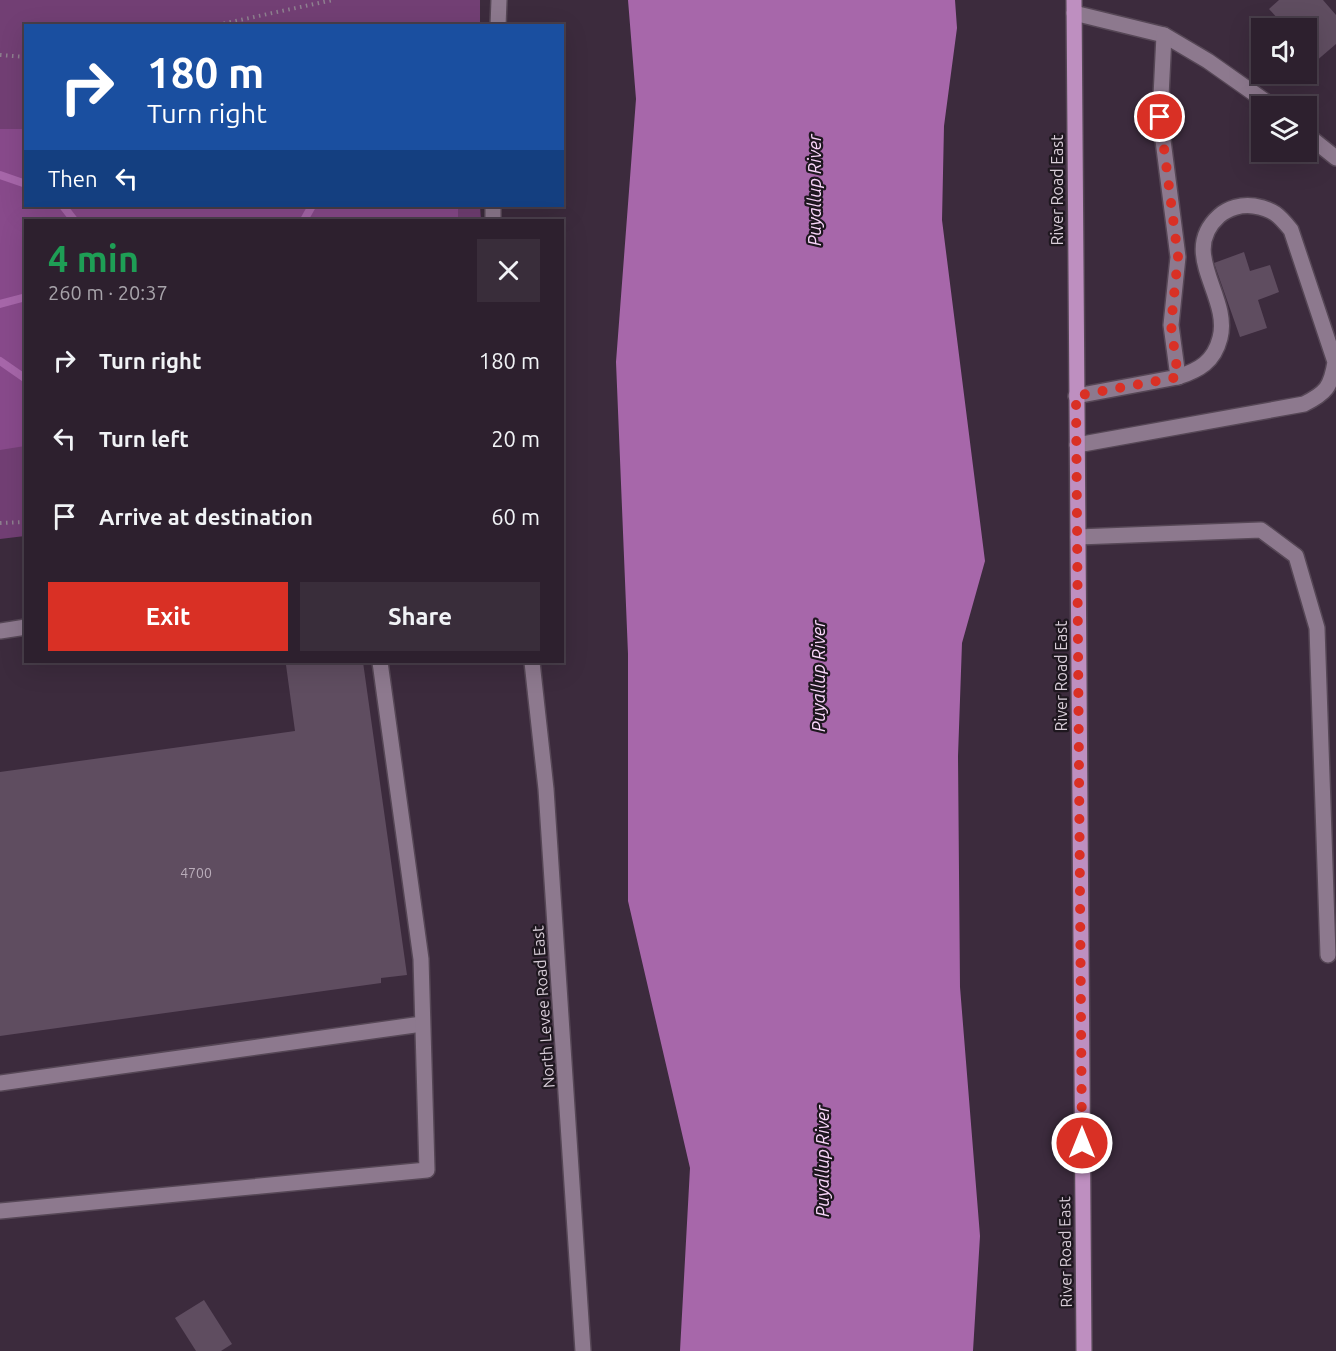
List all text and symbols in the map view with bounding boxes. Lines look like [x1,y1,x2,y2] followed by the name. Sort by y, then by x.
[1251,18,1317,162] map controls
[1251,18,1317,84] button: sound
[48,48,126,126] icon: right
[147,49,264,96] text: 180 m
[1134,91,1185,142] pin
[1251,96,1317,162] button: layers
[147,98,267,128] text: Turn right
[1143,100,1176,133] icon: arrive
[804,133,824,246] water label: Puyallup River
[1048,134,1066,246] street label: River Road East
[110,162,143,195] icon: left
[48,166,98,191] text: Then
[48,238,139,279] text: 4 min
[477,239,540,302] button: close
[48,281,168,304] text: 260 m · 20:37
[48,344,81,377] icon: right
[99,348,201,373] text: Turn right
[479,348,540,373] text: 180 m
[48,422,81,455] icon: left
[99,426,189,451] text: Turn left
[491,426,540,451] text: 20 m
[48,500,81,533] icon: arrive
[99,504,313,529] text: Arrive at destination
[491,504,540,529] text: 60 m
[48,582,288,651] button: Exit
[300,582,540,651] button: Share
[808,619,828,732] water label: Puyallup River
[1052,620,1070,732] street label: River Road East
[180,865,212,881] house number: 4700
[528,924,558,1089] street label: North Levee Road East
[812,1104,832,1217] water label: Puyallup River
[1050,1111,1114,1175] position arrow
[1055,1196,1075,1308] street label: River Road East

